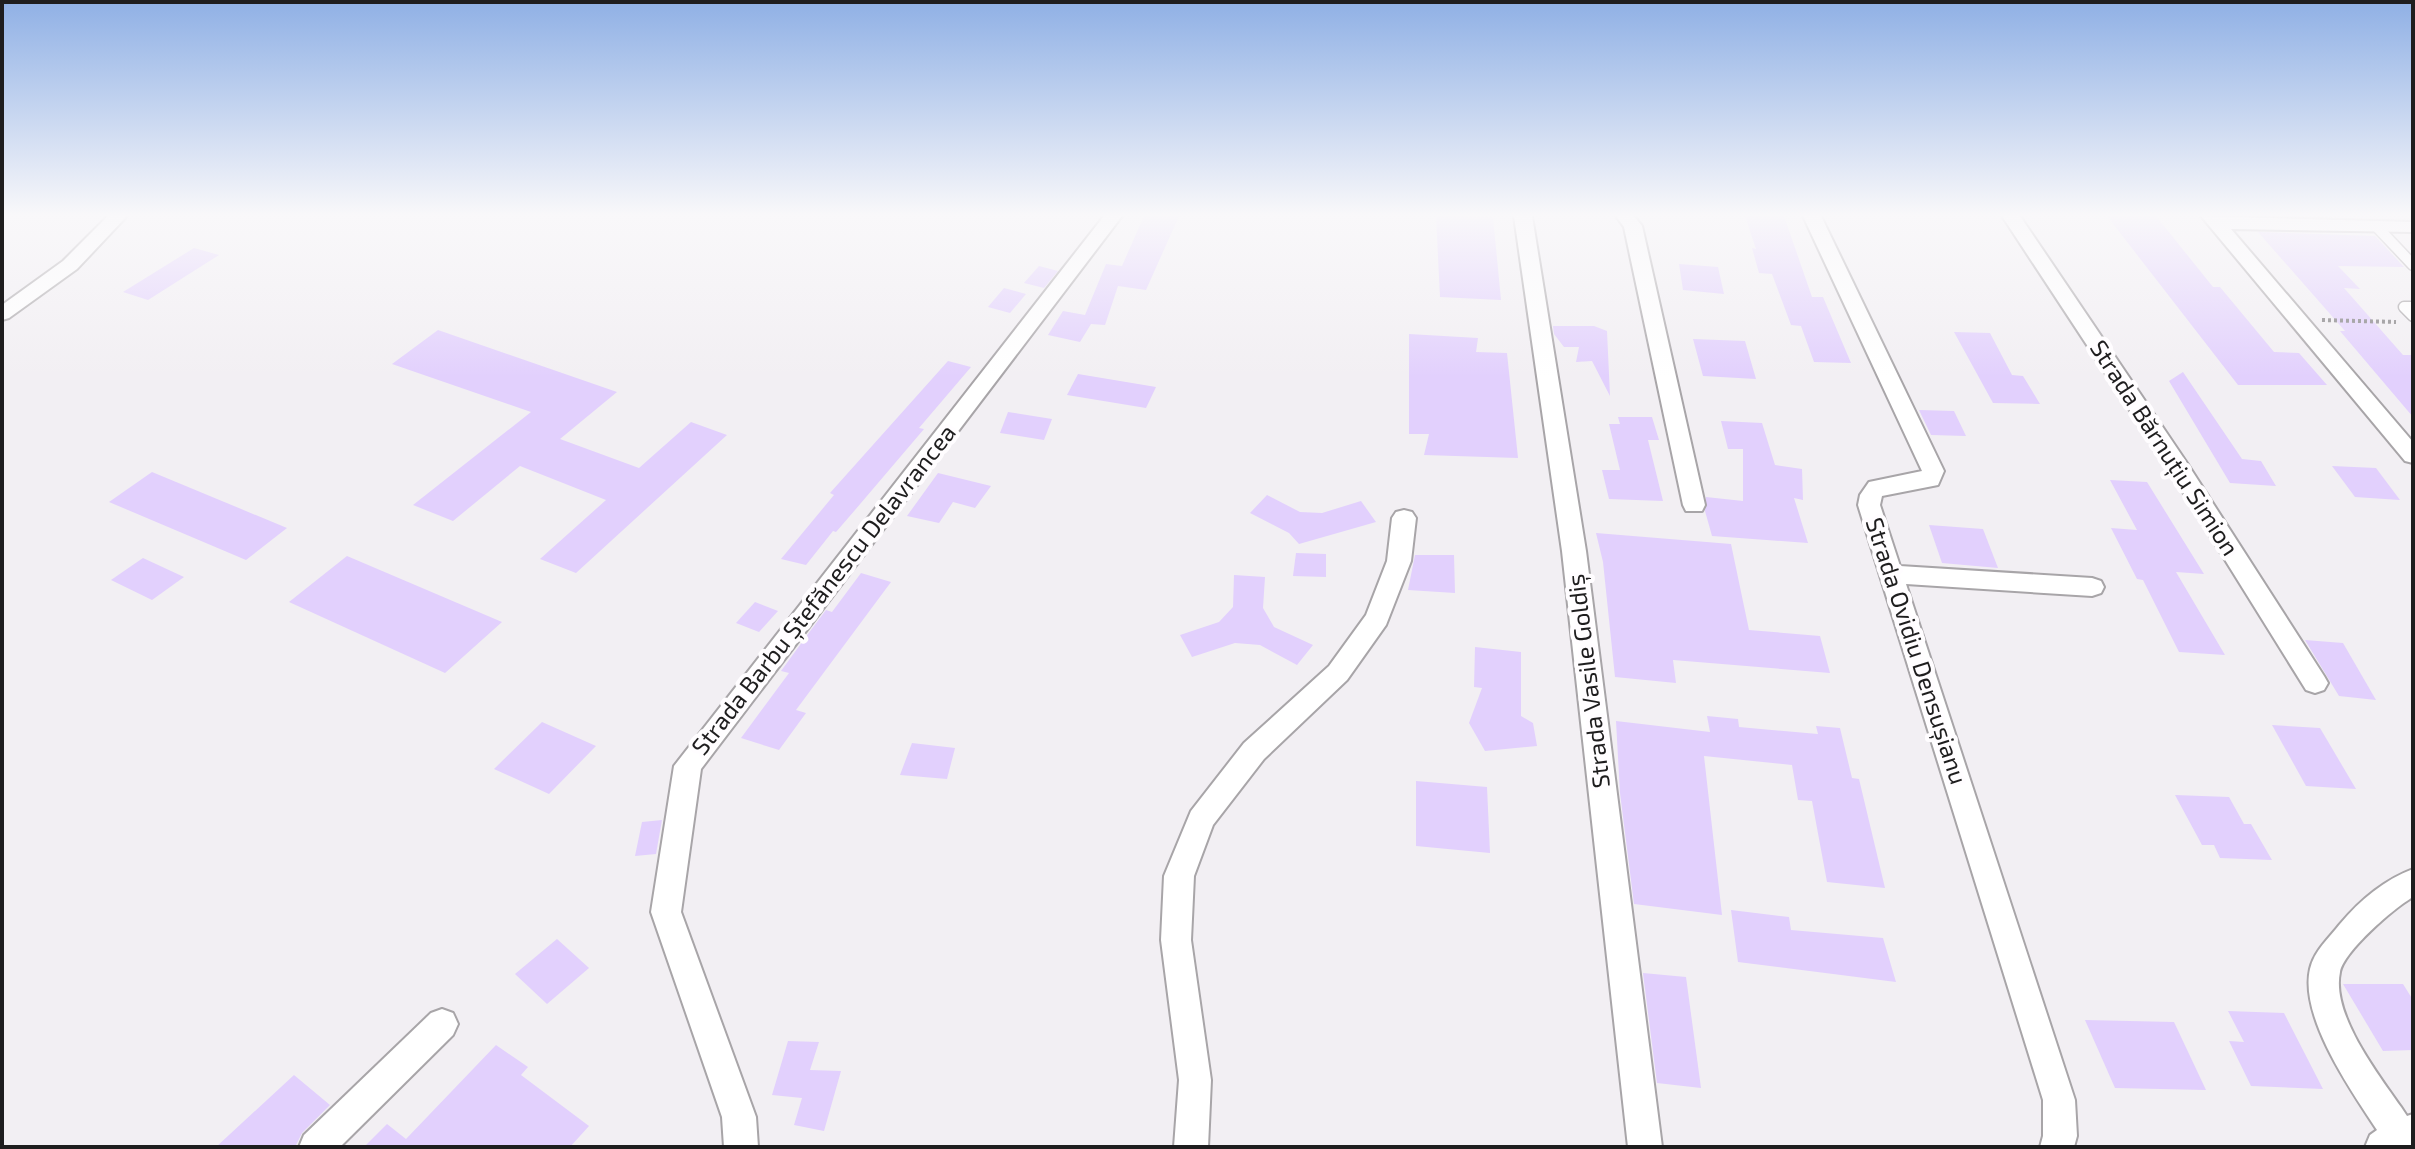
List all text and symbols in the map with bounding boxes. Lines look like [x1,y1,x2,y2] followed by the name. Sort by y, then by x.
[2083,334,2246,561] street label: Strada Bărnuțiu Simion
[685,418,963,761] street label: Strada Barbu Ștefănescu Delavrancea
[1859,514,1974,788] street label: Strada Ovidiu Densușianu
[1560,572,1617,790] street label: Strada Vasile Goldiș

